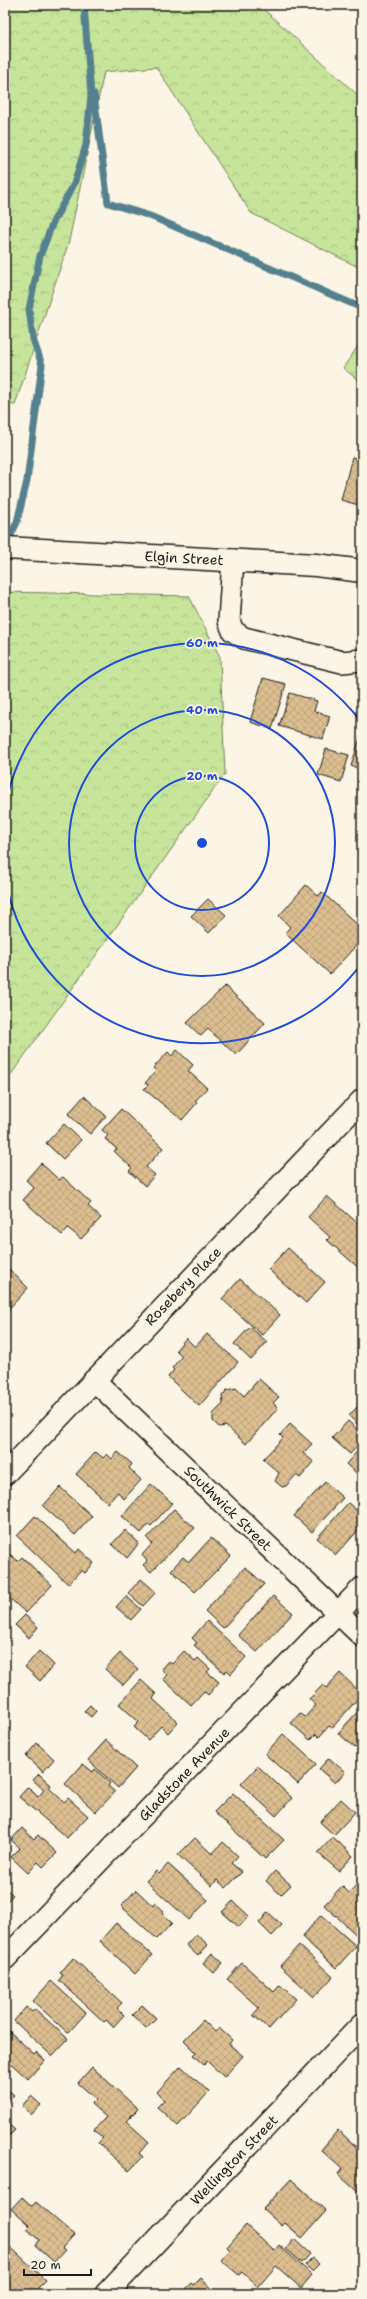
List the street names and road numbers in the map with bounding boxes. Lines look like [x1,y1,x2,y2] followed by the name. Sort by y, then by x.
[144,547,224,569] street label: Elgin Street
[141,1243,225,1329] street label: Rosebery Place
[180,1462,276,1554] street label: Southwick Street
[135,1723,233,1825] street label: Gladstone Avenue
[186,2111,282,2209] street label: Wellington Street

